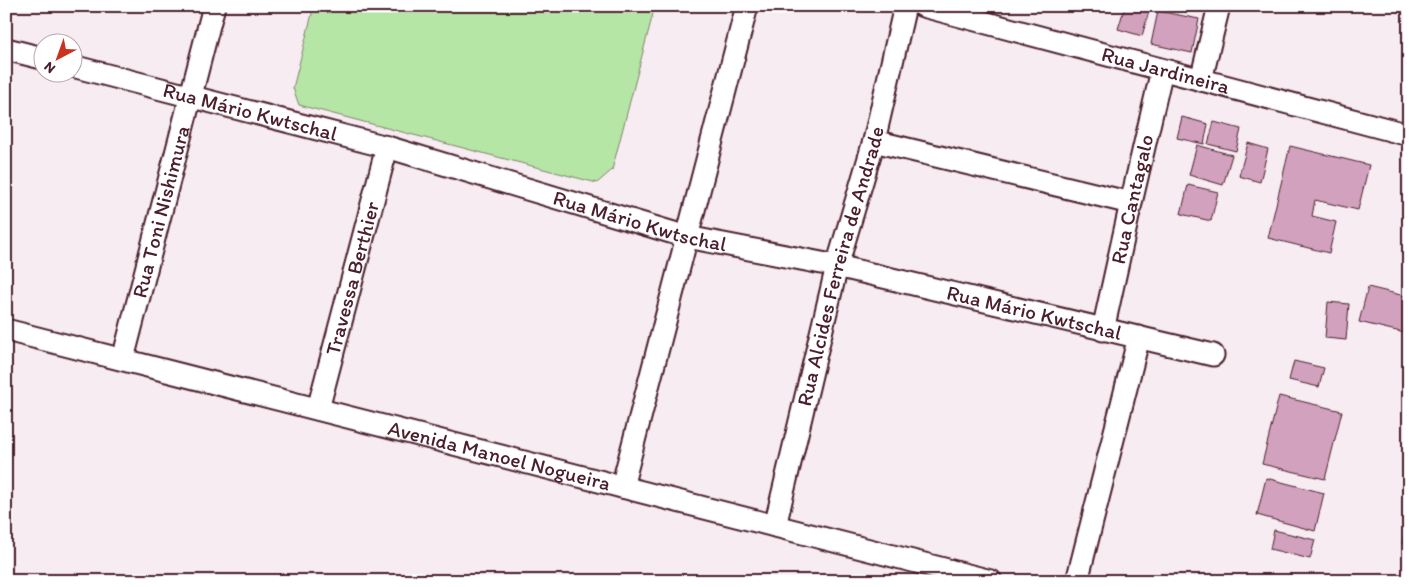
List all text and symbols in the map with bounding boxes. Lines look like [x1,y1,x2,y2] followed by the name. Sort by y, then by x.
[32,32,82,82] north arrow
[1099,41,1233,99] street label: Rua Jardineira
[41,58,59,77] text: N
[160,77,340,146] street label: Rua Mário Kwtschal
[126,123,195,300] street label: Rua Toni Nishimura
[791,124,889,408] street label: Rua Alcides Ferreira de Andrade
[1105,132,1159,266] street label: Rua Cantagalo
[550,185,729,256] street label: Rua Mário Kwtschal
[320,199,384,358] street label: Travessa Berthier
[944,279,1125,345] street label: Rua Mário Kwtschal
[385,415,613,496] street label: Avenida Manoel Nogueira

